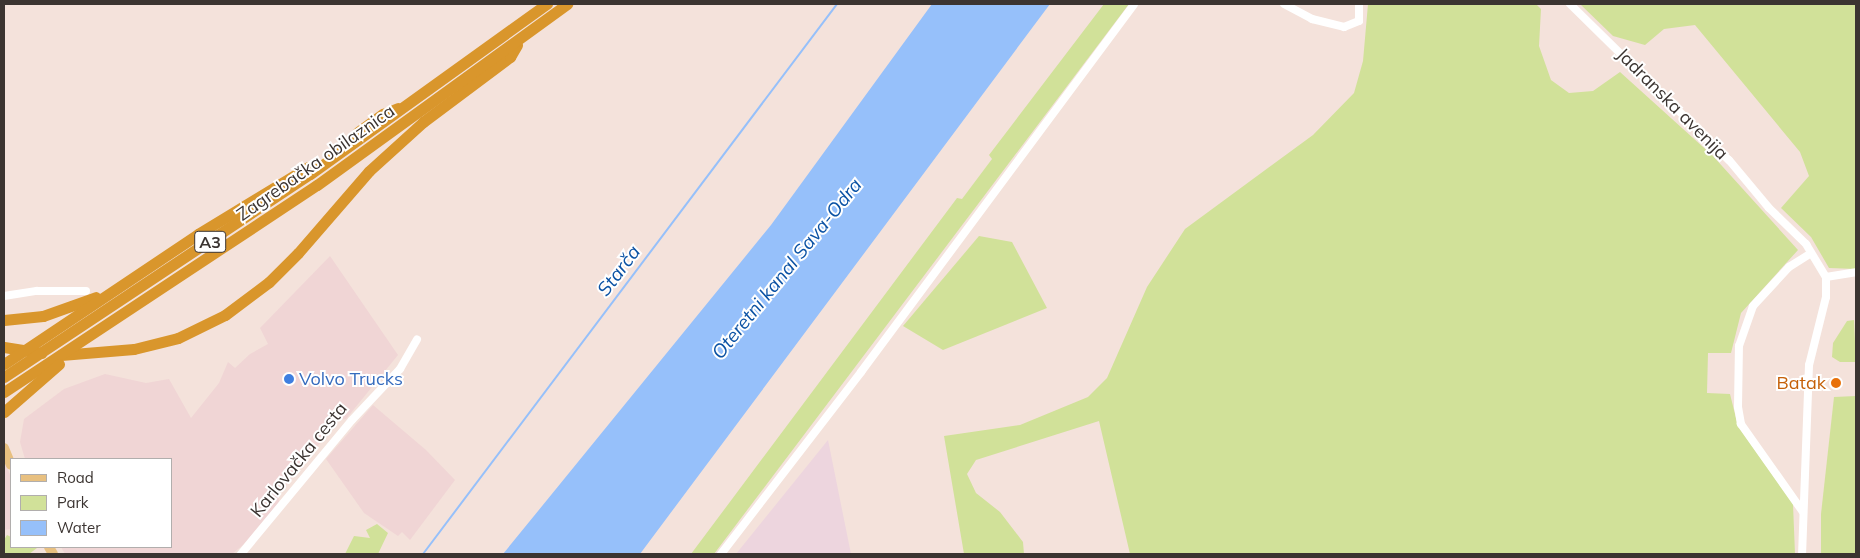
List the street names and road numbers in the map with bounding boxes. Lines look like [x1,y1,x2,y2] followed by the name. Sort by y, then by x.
[1612,44,1732,164] street label: Jadranska avenija
[233,100,399,226] street label: Zagrebačka obilaznica
[194,228,226,256] road number: A3
[246,398,352,522] street label: Karlovačka cesta

